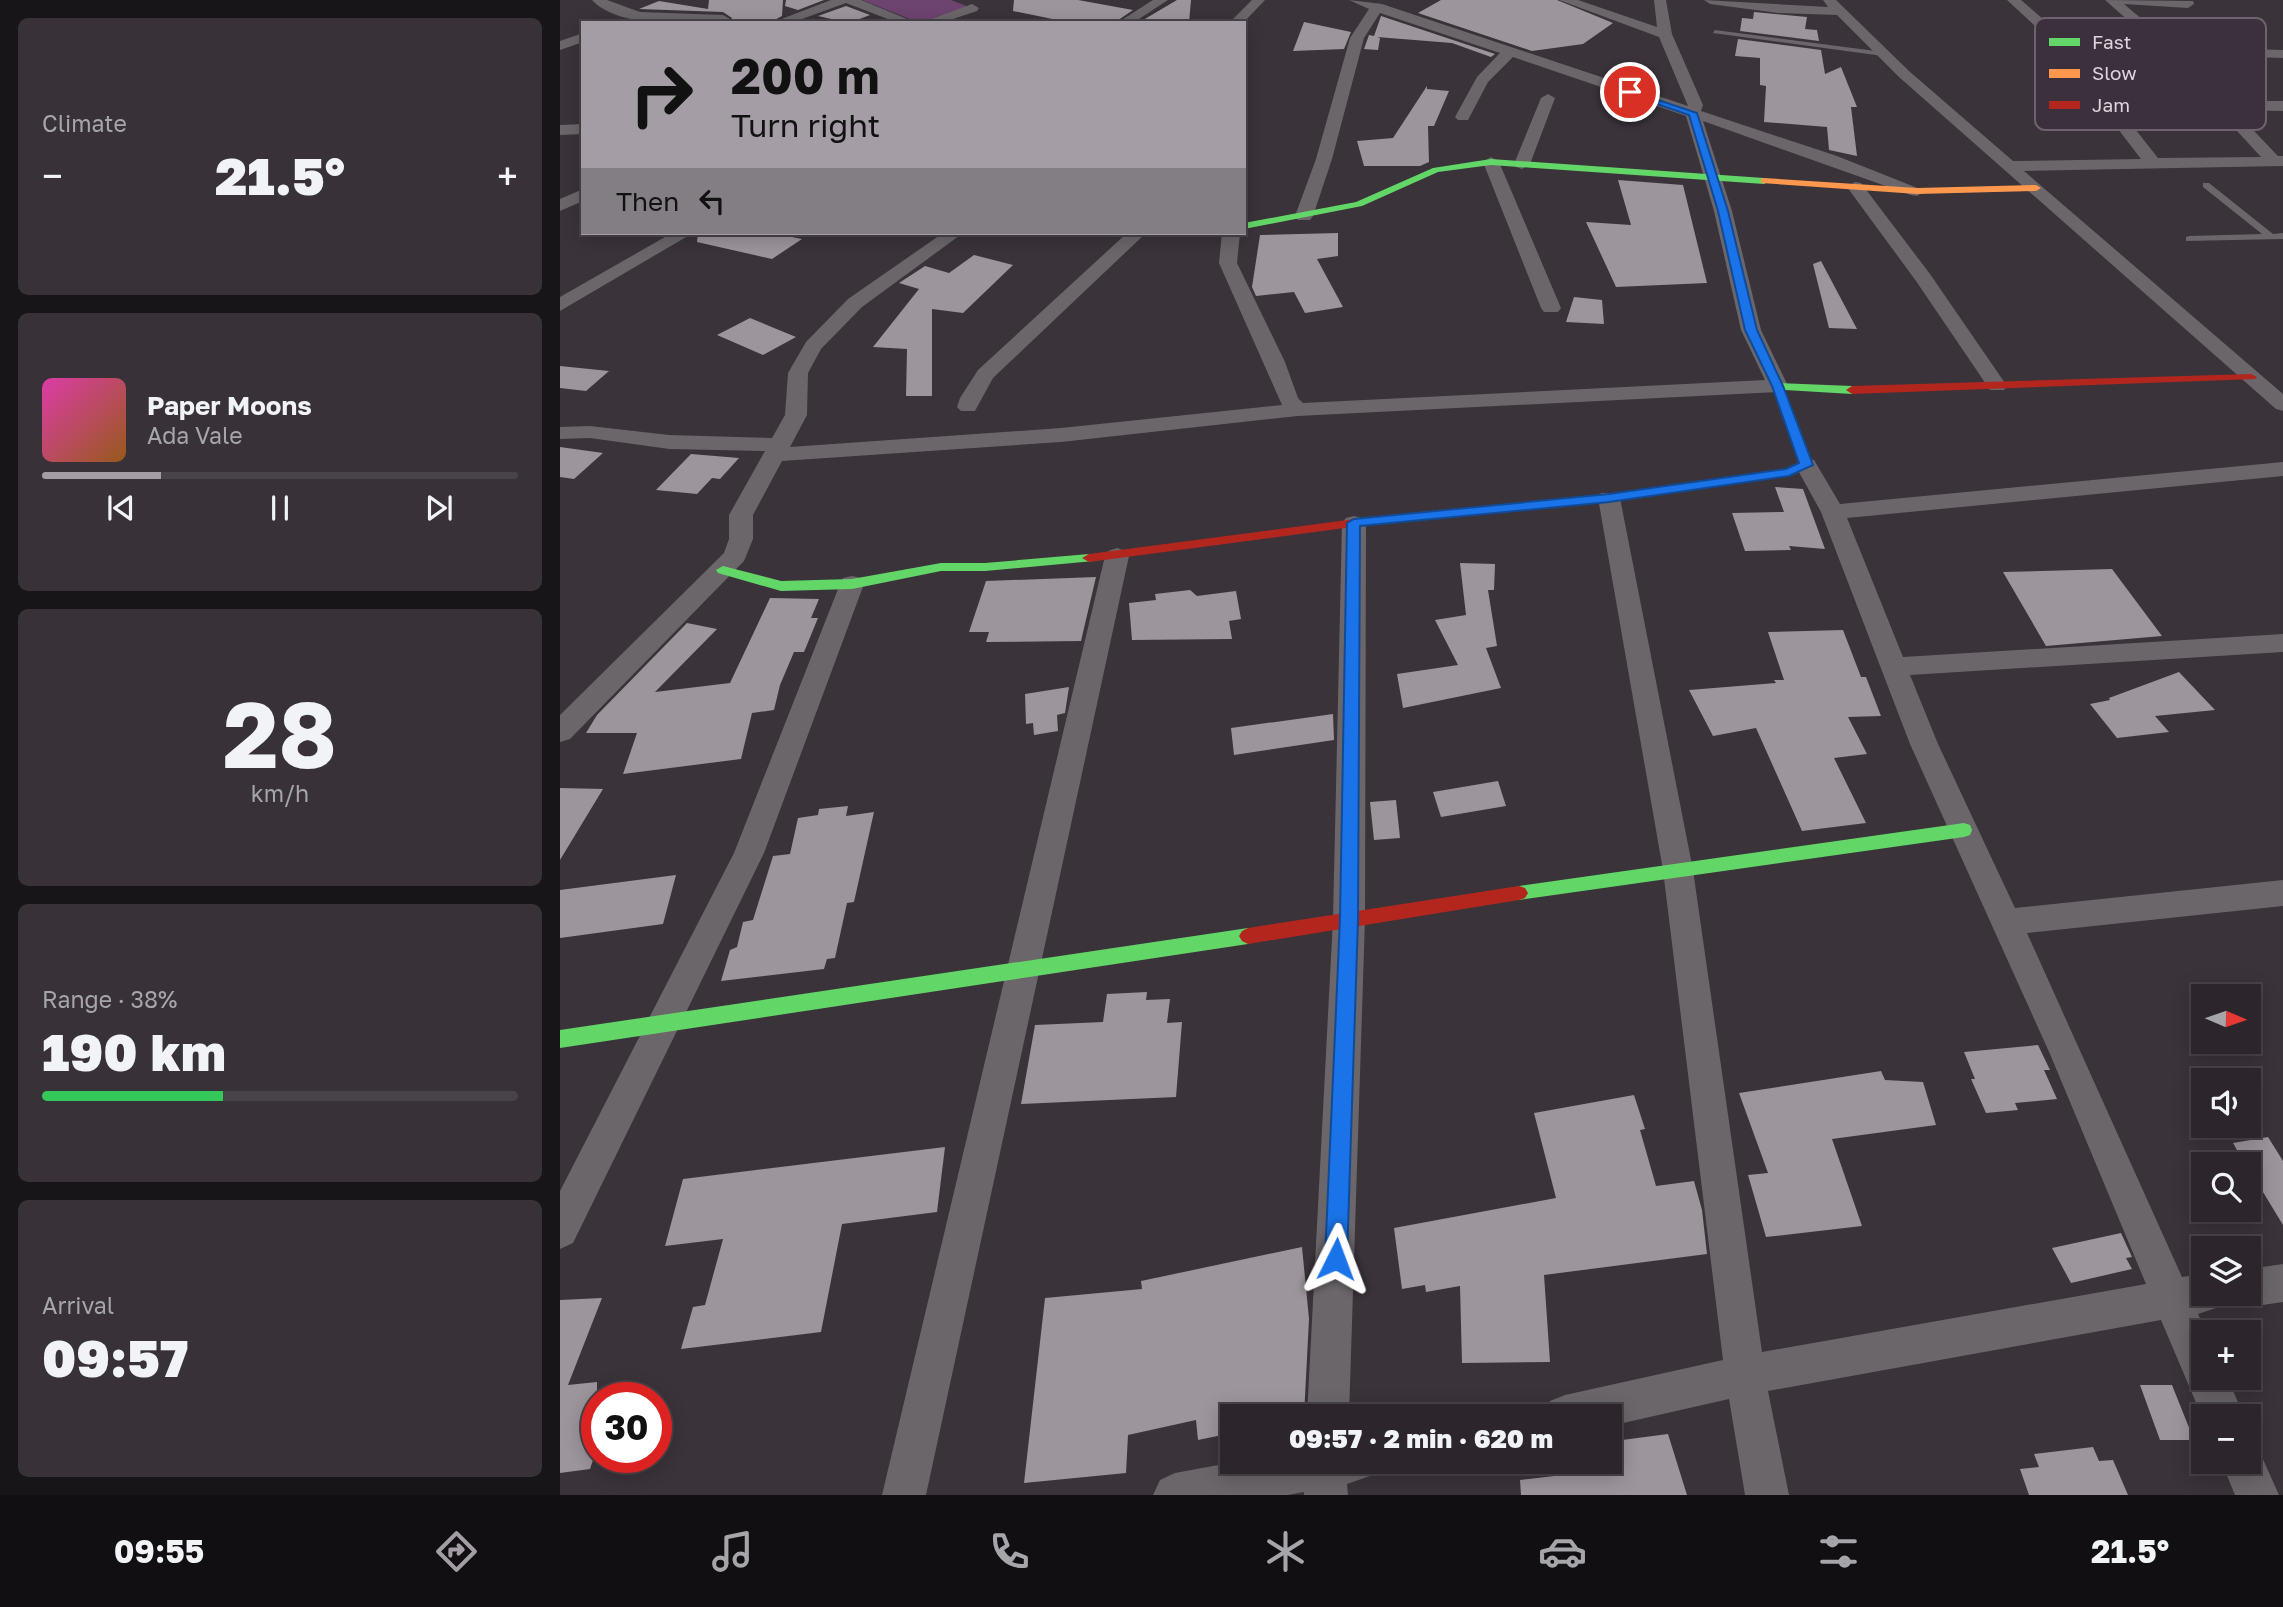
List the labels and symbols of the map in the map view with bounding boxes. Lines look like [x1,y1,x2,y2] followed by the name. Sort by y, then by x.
[2035,18,2266,130] legend
[2092,30,2131,53] text: Fast
[2092,61,2137,84] text: Slow
[1600,62,1660,122] pin
[2092,93,2130,116] text: Jam
[2191,984,2261,1054] north arrow
[1299,1222,1373,1296] position arrow
[581,1382,672,1473] speed limit sign: 30

